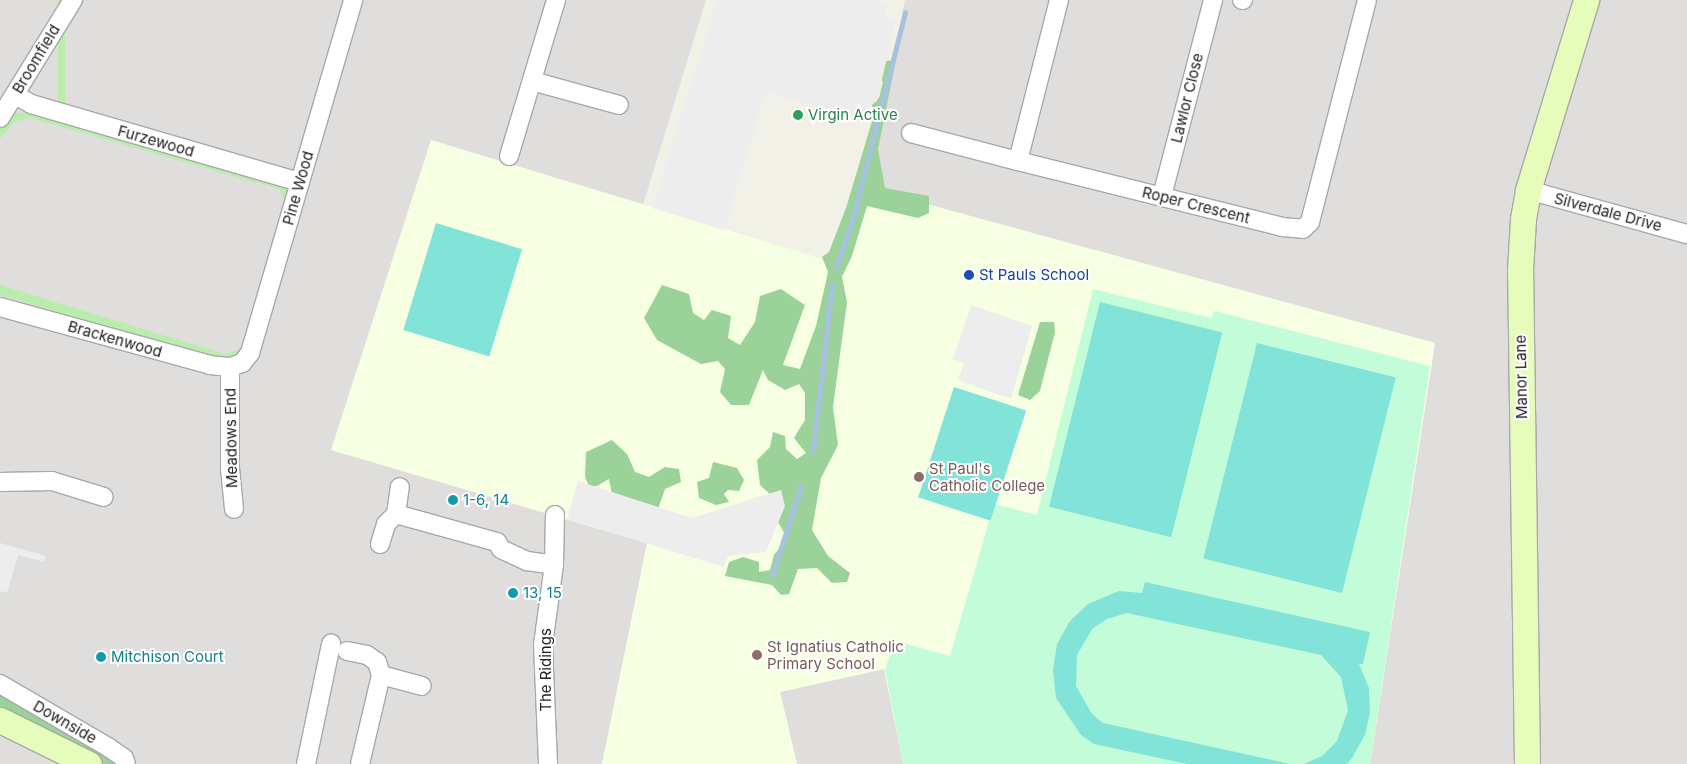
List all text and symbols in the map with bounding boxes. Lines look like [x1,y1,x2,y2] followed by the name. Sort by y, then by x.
[8,21,64,97] street label: Broomfield
[1167,51,1207,145] street label: Lawlor Close
[808,106,898,124] place label: Virgin Active
[792,109,804,121] marker: Virgin Active
[116,122,196,160] street label: Furzewood
[279,149,317,227] street label: Pine Wood
[1140,183,1252,227] street label: Roper Crescent
[1552,189,1664,235] street label: Silverdale Drive
[979,266,1089,284] place label: St Pauls School
[963,269,975,281] marker: St Pauls School
[66,317,164,361] street label: Brackenwood
[1511,335,1531,419] street label: Manor Lane
[221,388,241,488] street label: Meadows End
[929,459,1045,494] place label: St Paul's Catholic College
[913,471,925,483] marker: St Paul's Catholic College
[463,491,509,509] place label: 1-6, 14
[447,494,459,506] marker: 1-6, 14
[523,584,562,602] place label: 13, 15
[507,587,519,599] marker: 13, 15
[537,628,555,712] street label: The Ridings
[767,637,904,672] place label: St Ignatius Catholic Primary School
[111,648,224,666] place label: Mitchison Court
[751,649,763,661] marker: St Ignatius Catholic Primary School
[95,651,107,663] marker: Mitchison Court
[30,697,100,747] street label: Downside

